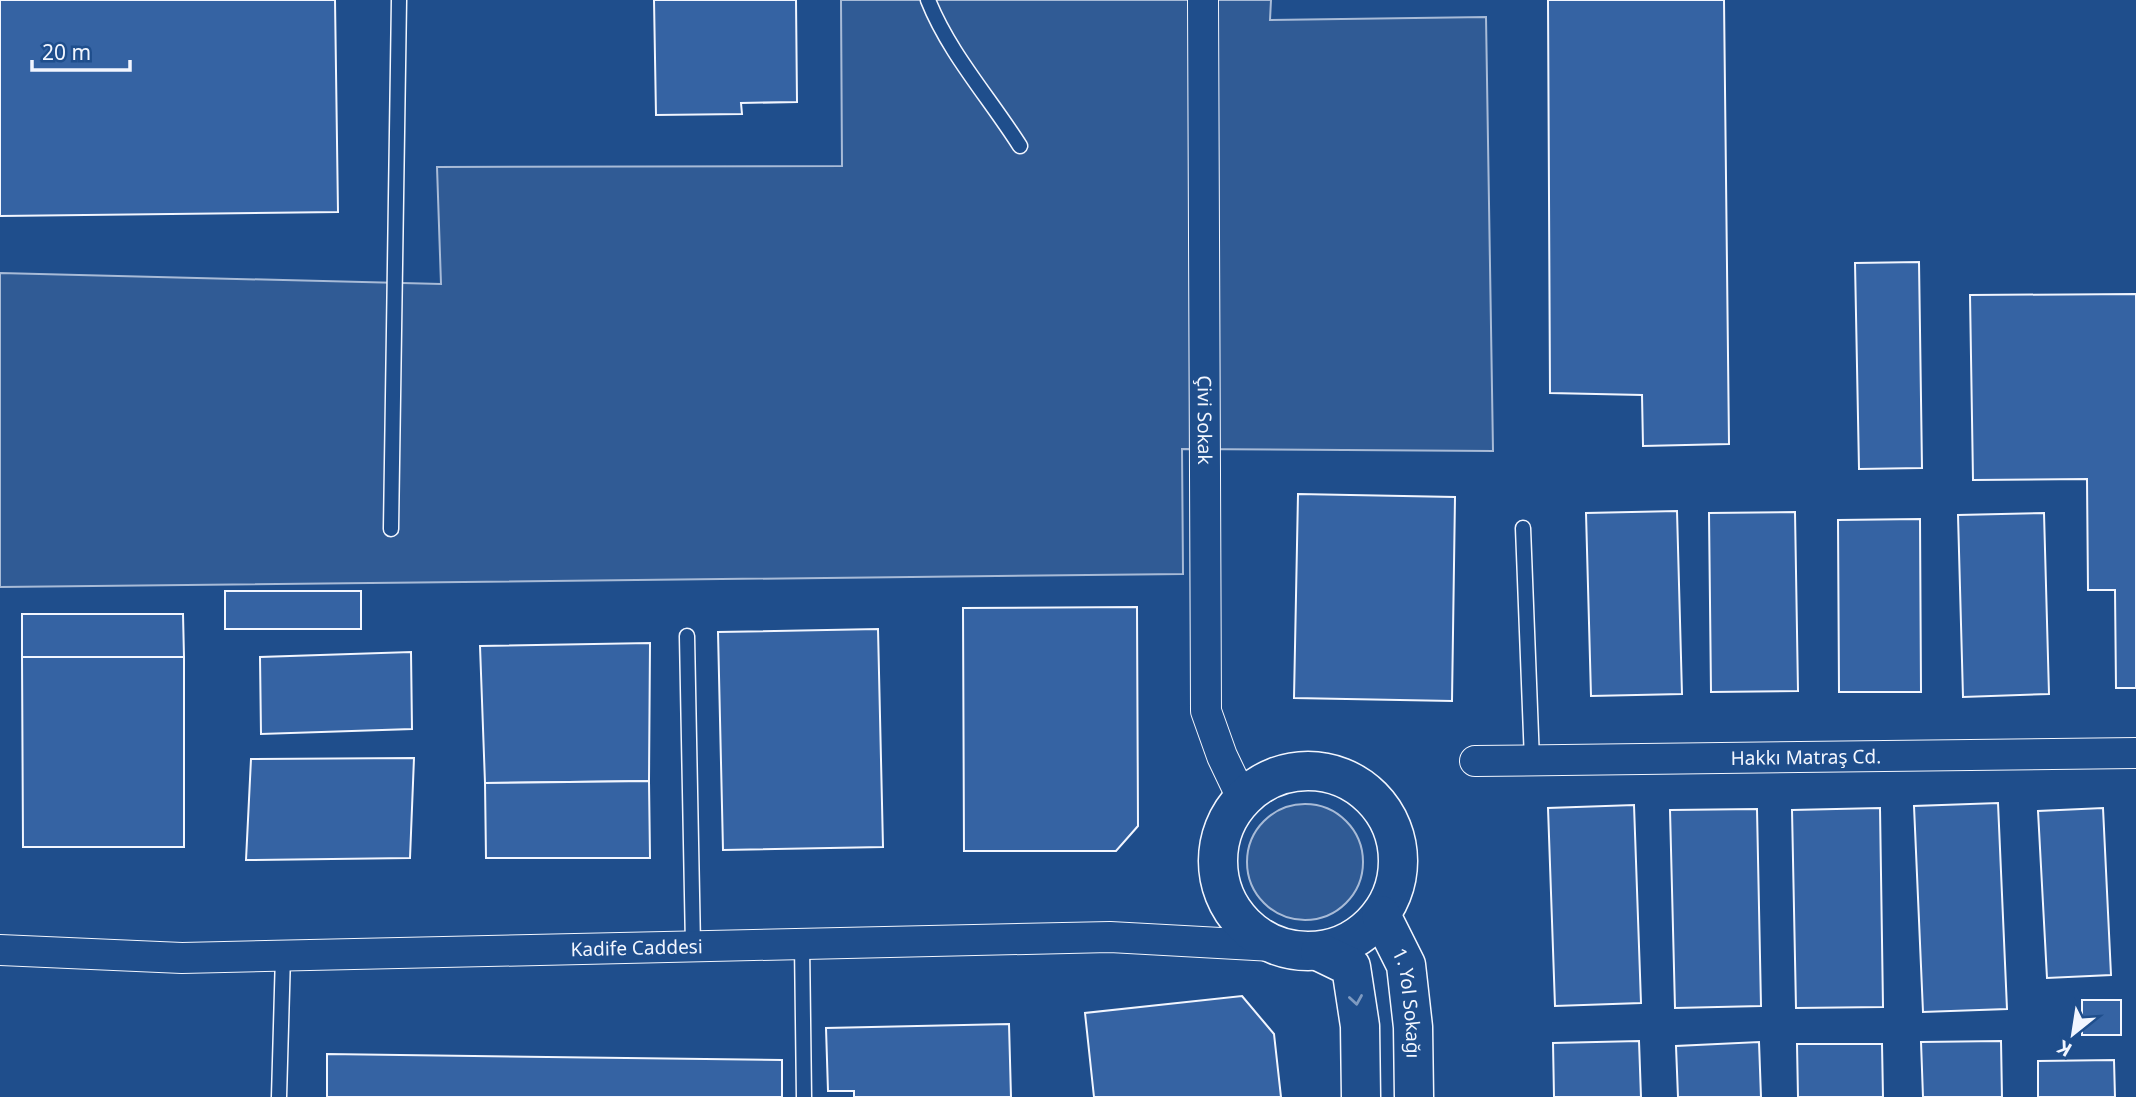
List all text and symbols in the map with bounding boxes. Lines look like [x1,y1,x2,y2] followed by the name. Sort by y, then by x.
[32,28,130,72] scale bar
[42,38,91,66] text: 20 m
[1192,375,1218,465] street label: Çivi Sokak
[1730,743,1881,771] street label: Hakkı Matraş Cd.
[570,933,703,962] street label: Kadife Caddesi
[1386,943,1426,1059] street label: 1. Yol Sokağı
[1349,995,1364,1006] one-way arrow
[2038,999,2108,1069] north arrow
[2052,1034,2076,1063] text: K

